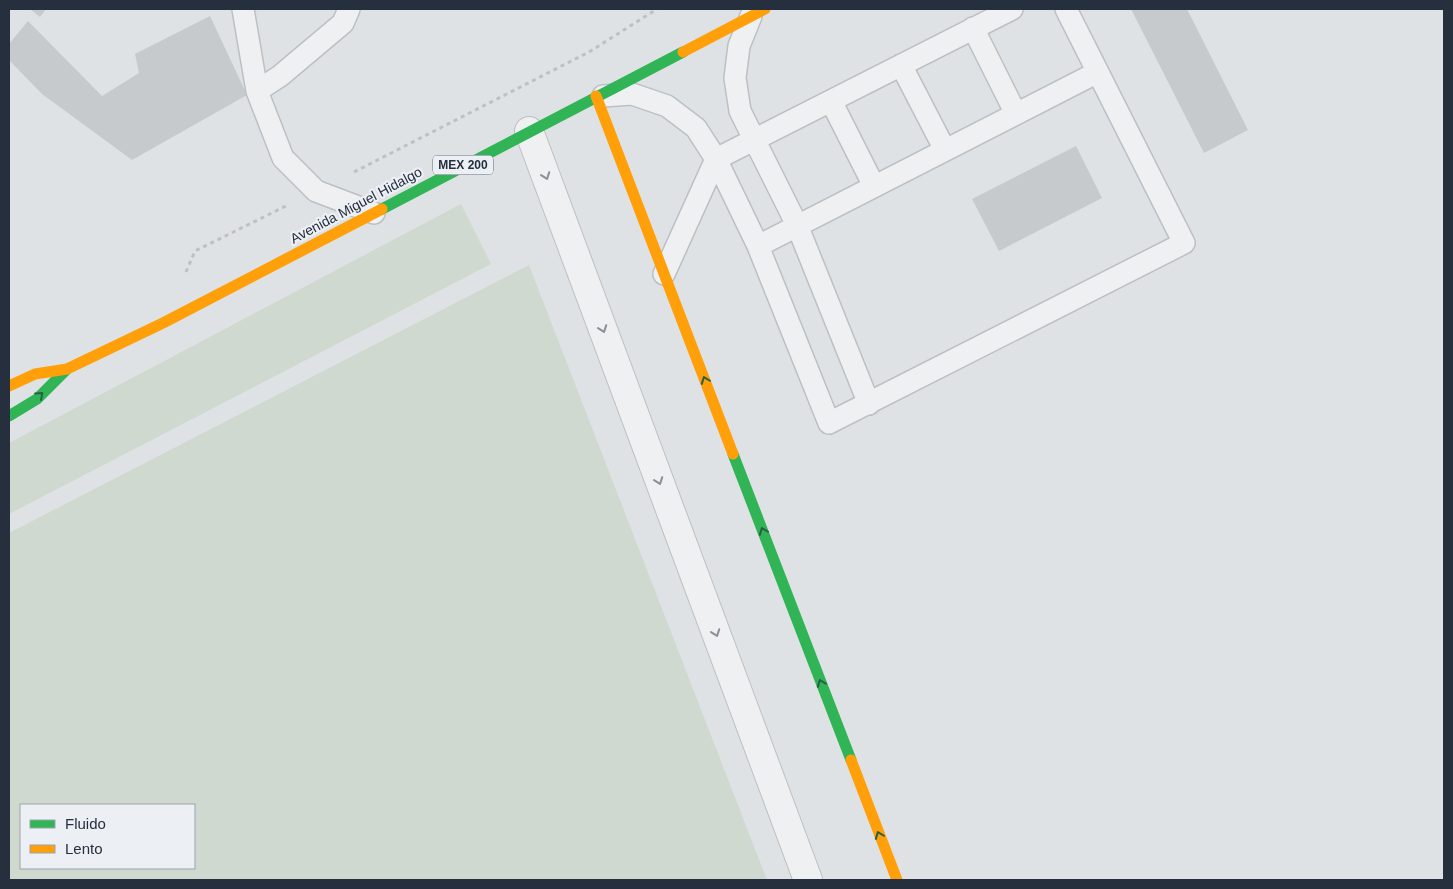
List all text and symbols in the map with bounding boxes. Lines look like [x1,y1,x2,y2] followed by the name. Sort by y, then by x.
[433,156,493,174] road number: MEX 200
[287,163,425,247] street label: Avenida Miguel Hidalgo
[540,171,550,180] one-way arrow
[597,324,607,332] one-way arrow
[700,376,710,384] one-way arrow
[35,392,44,401] one-way arrow
[653,476,664,485] one-way arrow
[759,527,769,536] one-way arrow
[710,628,720,637] one-way arrow
[817,679,827,688] one-way arrow
[20,804,195,869] legend
[65,815,106,832] text: Fluido
[875,831,885,840] one-way arrow
[65,840,103,857] text: Lento

